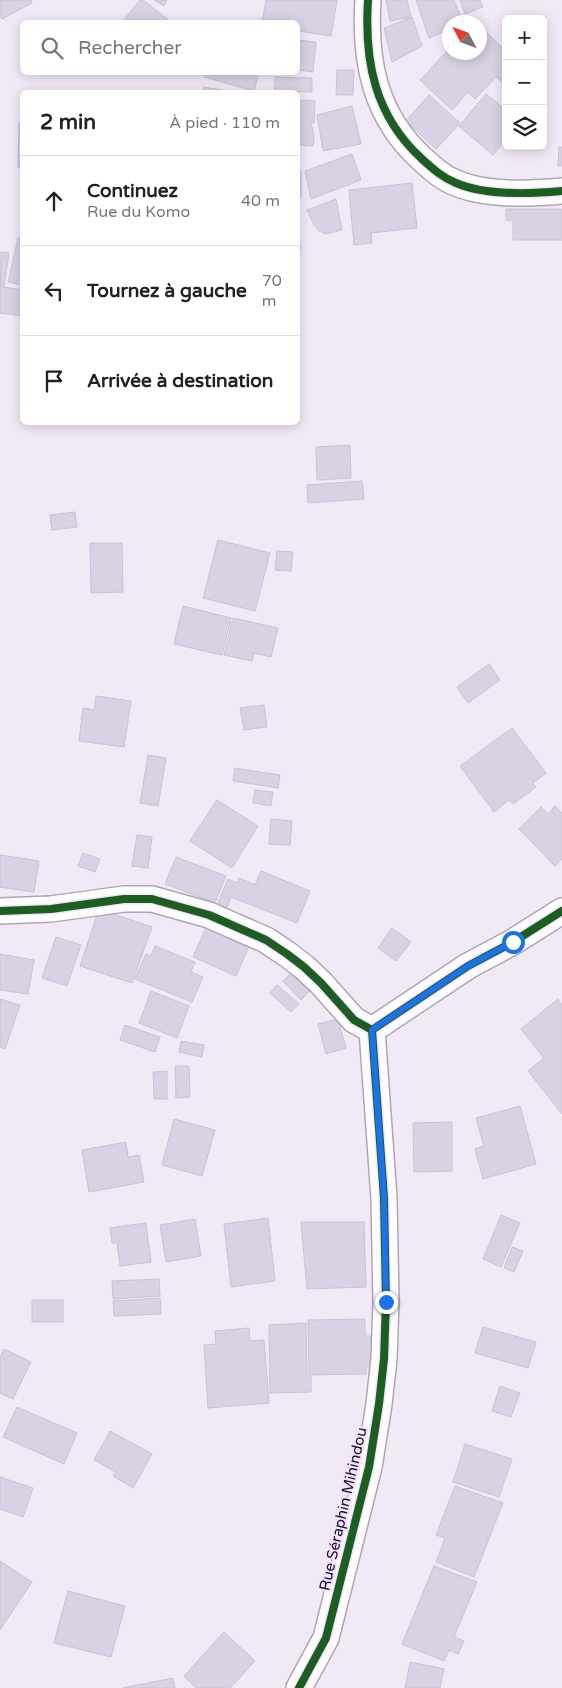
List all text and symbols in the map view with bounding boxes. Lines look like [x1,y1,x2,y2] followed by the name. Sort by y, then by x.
[442,15,487,60] north arrow
[502,15,547,150] map controls
[502,15,547,60] button: +
[20,20,300,75] search box
[38,34,66,62] icon: search
[78,37,181,59] text: Rechercher
[502,60,547,105] button: −
[502,105,547,150] button: layers
[40,110,96,135] text: 2 min
[169,113,280,133] text: À pied · 110 m
[87,180,178,202] text: Continuez
[40,187,68,215] icon: ahead
[241,191,280,211] text: 40 m
[87,202,190,222] text: Rue du Komo
[262,271,282,311] text: 70 m
[40,277,68,305] icon: left
[87,280,247,302] text: Tournez à gauche
[40,367,68,395] icon: arrive
[87,370,273,392] text: Arrivée à destination
[502,931,525,954] route start
[375,1291,398,1314] route end
[315,1425,371,1593] street label: Rue Séraphin Mihindou

